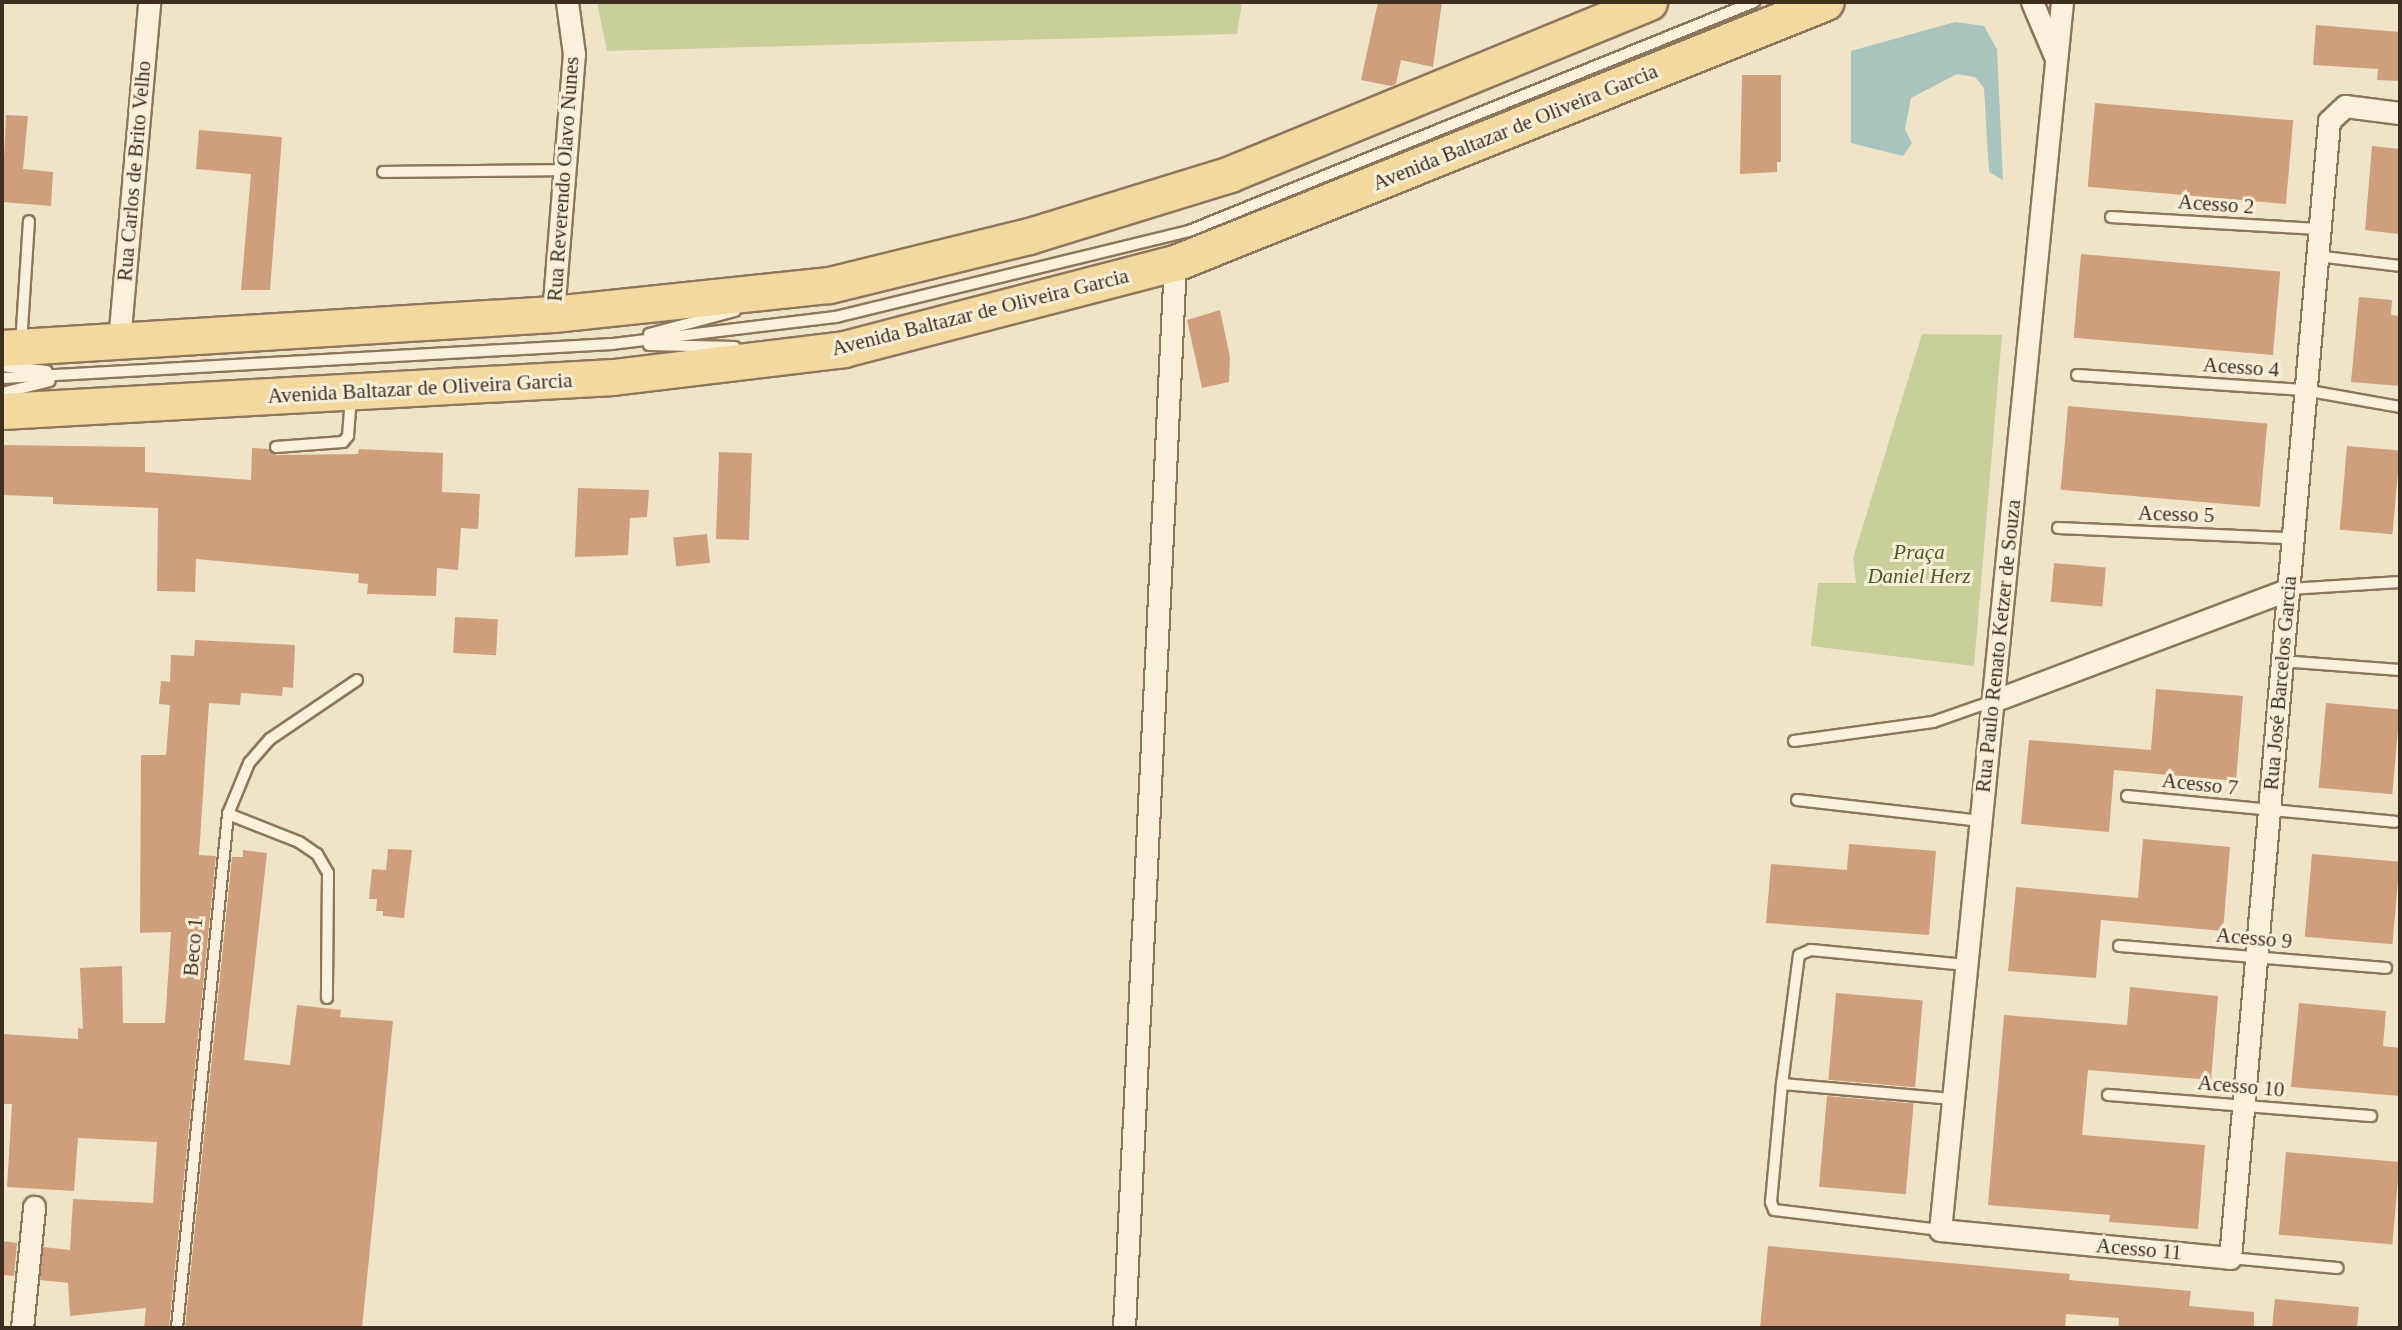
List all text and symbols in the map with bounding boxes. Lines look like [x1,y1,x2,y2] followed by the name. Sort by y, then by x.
[542,56,584,302] street label: Rua Reverendo Olavo Nunes
[1369,58,1661,196] street label: Avenida Baltazar de Oliveira Garcia
[112,60,156,282] street label: Rua Carlos de Brito Velho
[2177,189,2255,219] street label: Acesso 2
[829,263,1131,361] street label: Avenida Baltazar de Oliveira Garcia
[2202,352,2280,382] street label: Acesso 4
[267,367,573,409] street label: Avenida Baltazar de Oliveira Garcia
[1970,498,2026,794] street label: Rua Paulo Renato Ketzer de Souza
[2137,500,2215,528] street label: Acesso 5
[1867,539,1971,589] park label: Praça Daniel Herz
[2258,575,2302,791] street label: Rua José Barcelos Garcia
[2161,767,2239,801] street label: Acesso 7
[178,917,208,977] street label: Beco 1
[2215,922,2293,954] street label: Acesso 9
[2197,1070,2285,1102] street label: Acesso 10
[2095,1233,2183,1265] street label: Acesso 11

